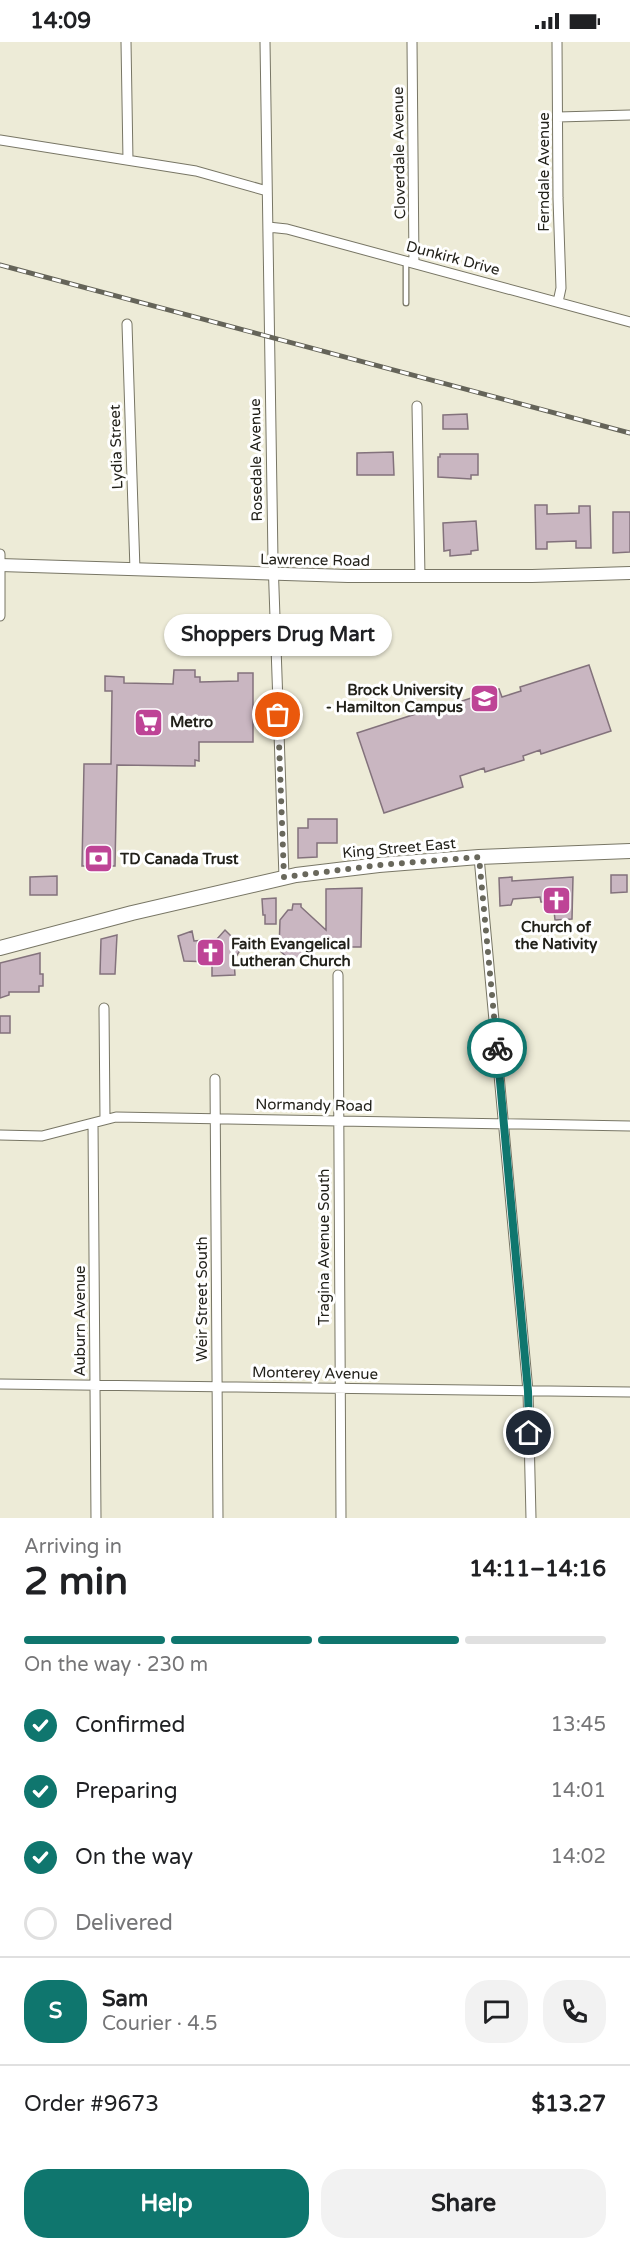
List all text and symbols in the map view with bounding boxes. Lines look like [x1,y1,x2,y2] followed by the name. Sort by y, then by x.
[30,8,91,34] text: 14:09
[389,86,409,220] street label: Cloverdale Avenue
[535,112,553,232] street label: Ferndale Avenue
[404,237,502,279] street label: Dunkirk Drive
[246,398,266,522] street label: Rosedale Avenue
[106,404,126,490] street label: Lydia Street
[260,550,370,570] street label: Lawrence Road
[164,613,392,655] callout: Shoppers Drug Mart
[181,623,375,647] text: Shoppers Drug Mart
[326,681,463,717] place label: Brock University - Hamilton Campus
[468,683,500,715] school or university icon: Brock University - Hamilton Campus
[252,689,303,740] pin
[261,698,294,731] icon: bag
[133,706,165,738] supermarket icon: Metro
[170,713,213,731] place label: Metro
[342,834,457,862] street label: King Street East
[83,843,115,875] bank icon: TD Canada Trust
[119,850,239,868] place label: TD Canada Trust
[540,884,572,916] church icon: Church of the Nativity
[514,918,597,954] place label: Church of the Nativity
[231,935,351,970] place label: Faith Evangelical Lutheran Church
[194,937,226,969] church icon: Faith Evangelical Lutheran Church
[467,1018,527,1078] courier
[481,1032,514,1065] icon: bike
[255,1095,373,1115] street label: Normandy Road
[315,1168,333,1326] street label: Tragina Avenue South
[193,1236,211,1362] street label: Weir Street South
[71,1265,89,1377] street label: Auburn Avenue
[252,1363,378,1383] street label: Monterey Avenue
[503,1407,554,1458] pin
[512,1416,545,1449] icon: home
[24,1535,122,1559] text: Arriving in
[469,1556,606,1582] text: 14:11–14:16
[24,1558,128,1605] text: 2 min
[24,1653,208,1677] text: On the way · 230 m
[24,1709,57,1742] icon: check
[75,1712,185,1738] text: Confirmed
[551,1713,606,1737] text: 13:45
[24,1775,57,1808] icon: check
[75,1778,178,1804] text: Preparing
[551,1779,606,1803] text: 14:01
[24,1841,57,1874] icon: check
[75,1844,193,1870] text: On the way
[551,1845,606,1869] text: 14:02
[75,1910,173,1936] text: Delivered
[465,1980,528,2043] button: chat
[543,1980,606,2043] button: phone
[102,1986,148,2012] text: Sam
[49,1998,62,2024] text: S
[102,2012,217,2036] text: Courier · 4.5
[24,2091,159,2117] text: Order #9673
[531,2091,606,2117] text: $13.27
[24,2169,309,2238] button: Help
[321,2169,606,2238] button: Share

